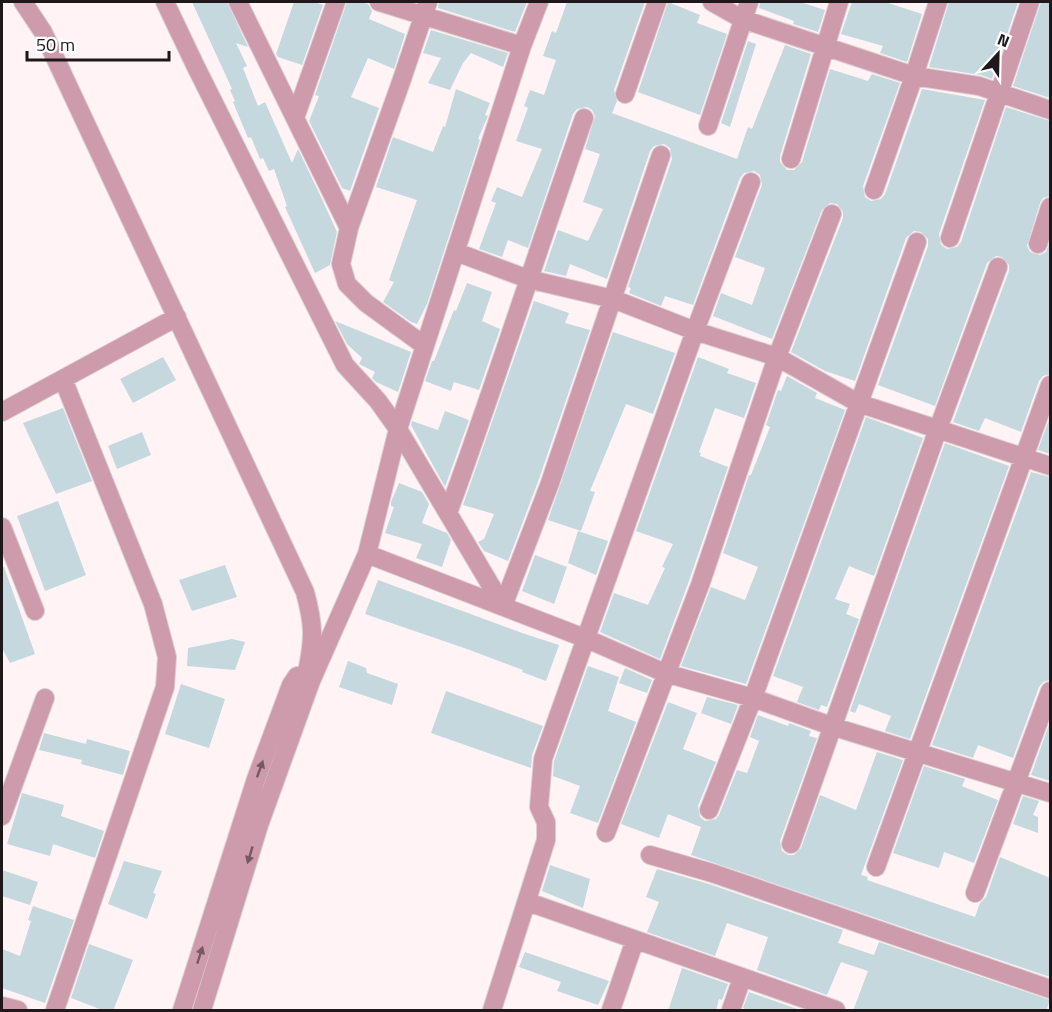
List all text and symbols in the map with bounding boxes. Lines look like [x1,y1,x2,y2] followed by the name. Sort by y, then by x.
[27,24,170,62] scale bar
[968,24,1028,84] north arrow
[994,27,1013,53] text: N
[36,31,75,58] text: 50 m
[255,760,265,778] one-way arrow
[245,846,254,864] one-way arrow
[196,946,205,964] one-way arrow

